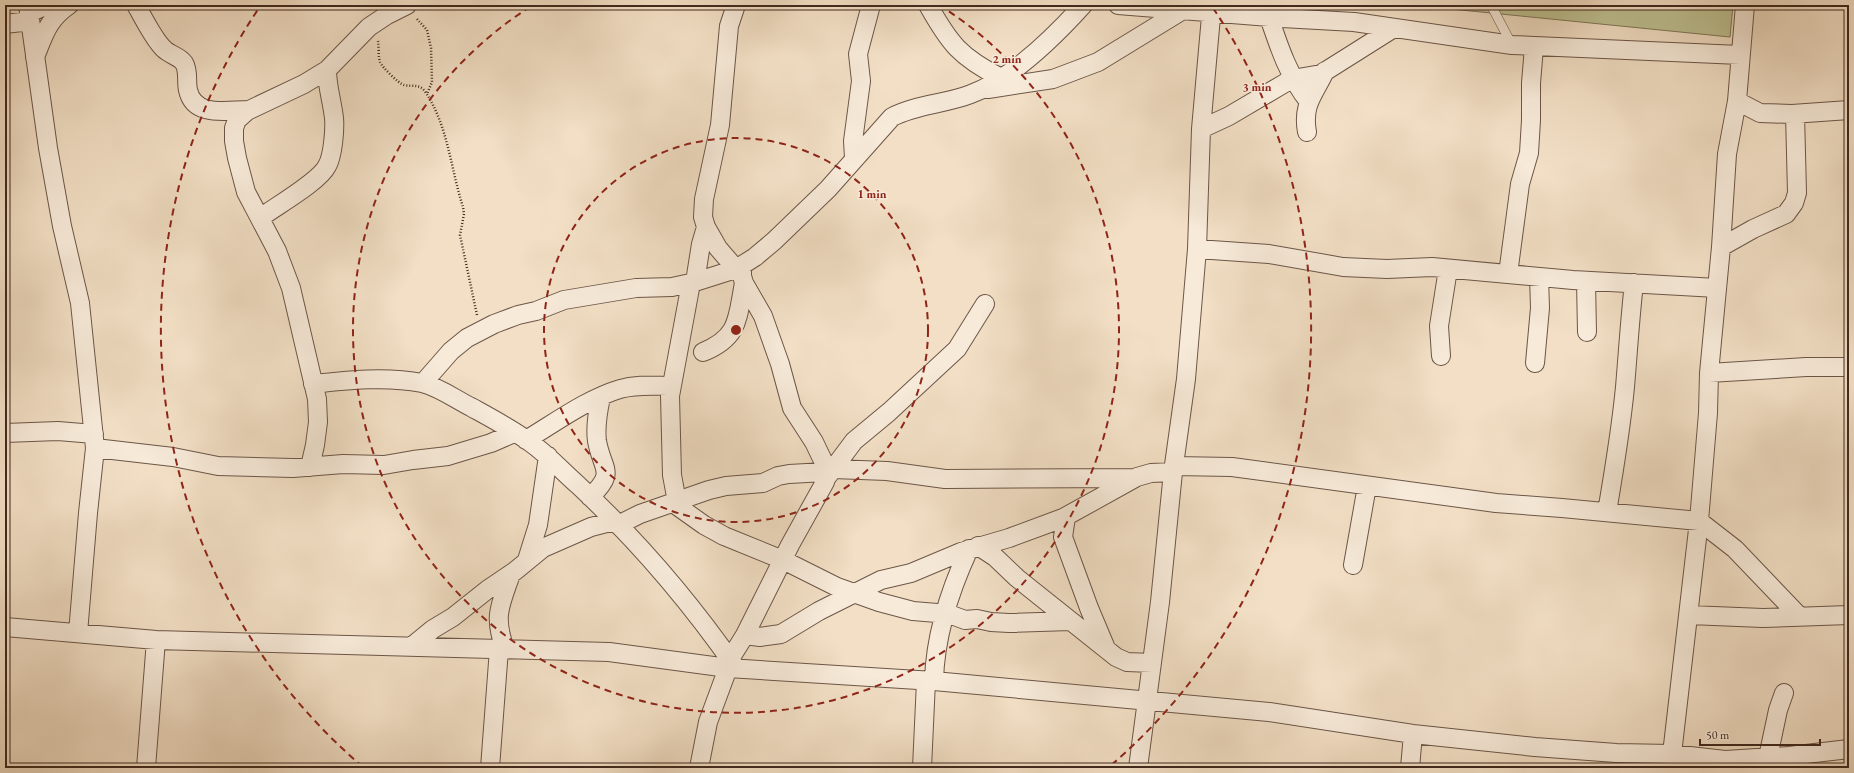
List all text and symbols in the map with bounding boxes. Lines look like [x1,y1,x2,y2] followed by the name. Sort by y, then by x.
[992,51,1022,67] text: 2 min
[1242,79,1272,95] text: 3 min
[857,186,887,202] text: 1 min
[729,323,743,337] centre of rings
[1700,721,1820,747] scale bar
[1706,727,1730,743] text: 50 m

